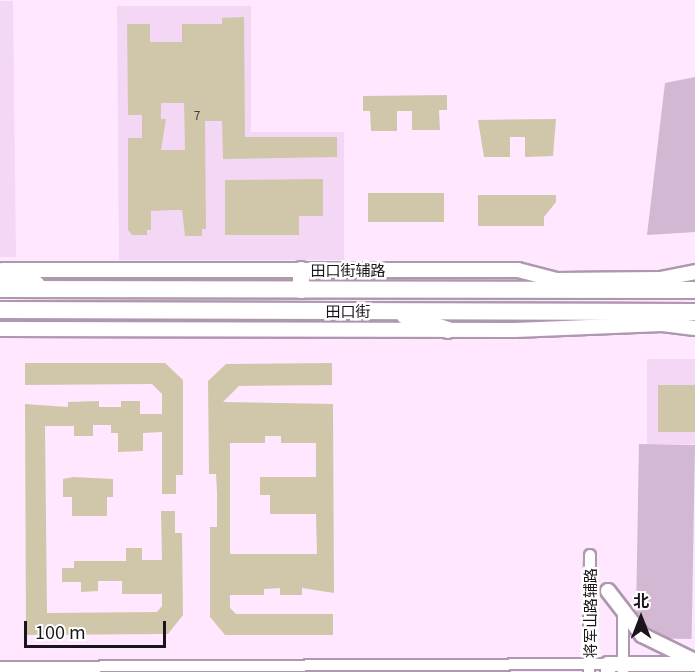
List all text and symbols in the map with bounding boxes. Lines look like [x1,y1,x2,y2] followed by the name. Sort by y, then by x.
[194,108,200,122] house number: 7
[311,261,385,279] street label: 田口街辅路
[326,302,370,320] street label: 田口街
[581,568,599,658] street label: 将军山路辅路
[611,588,671,648] north arrow
[633,588,649,612] text: 北
[27,609,170,647] scale bar
[35,618,86,644] text: 100 m

